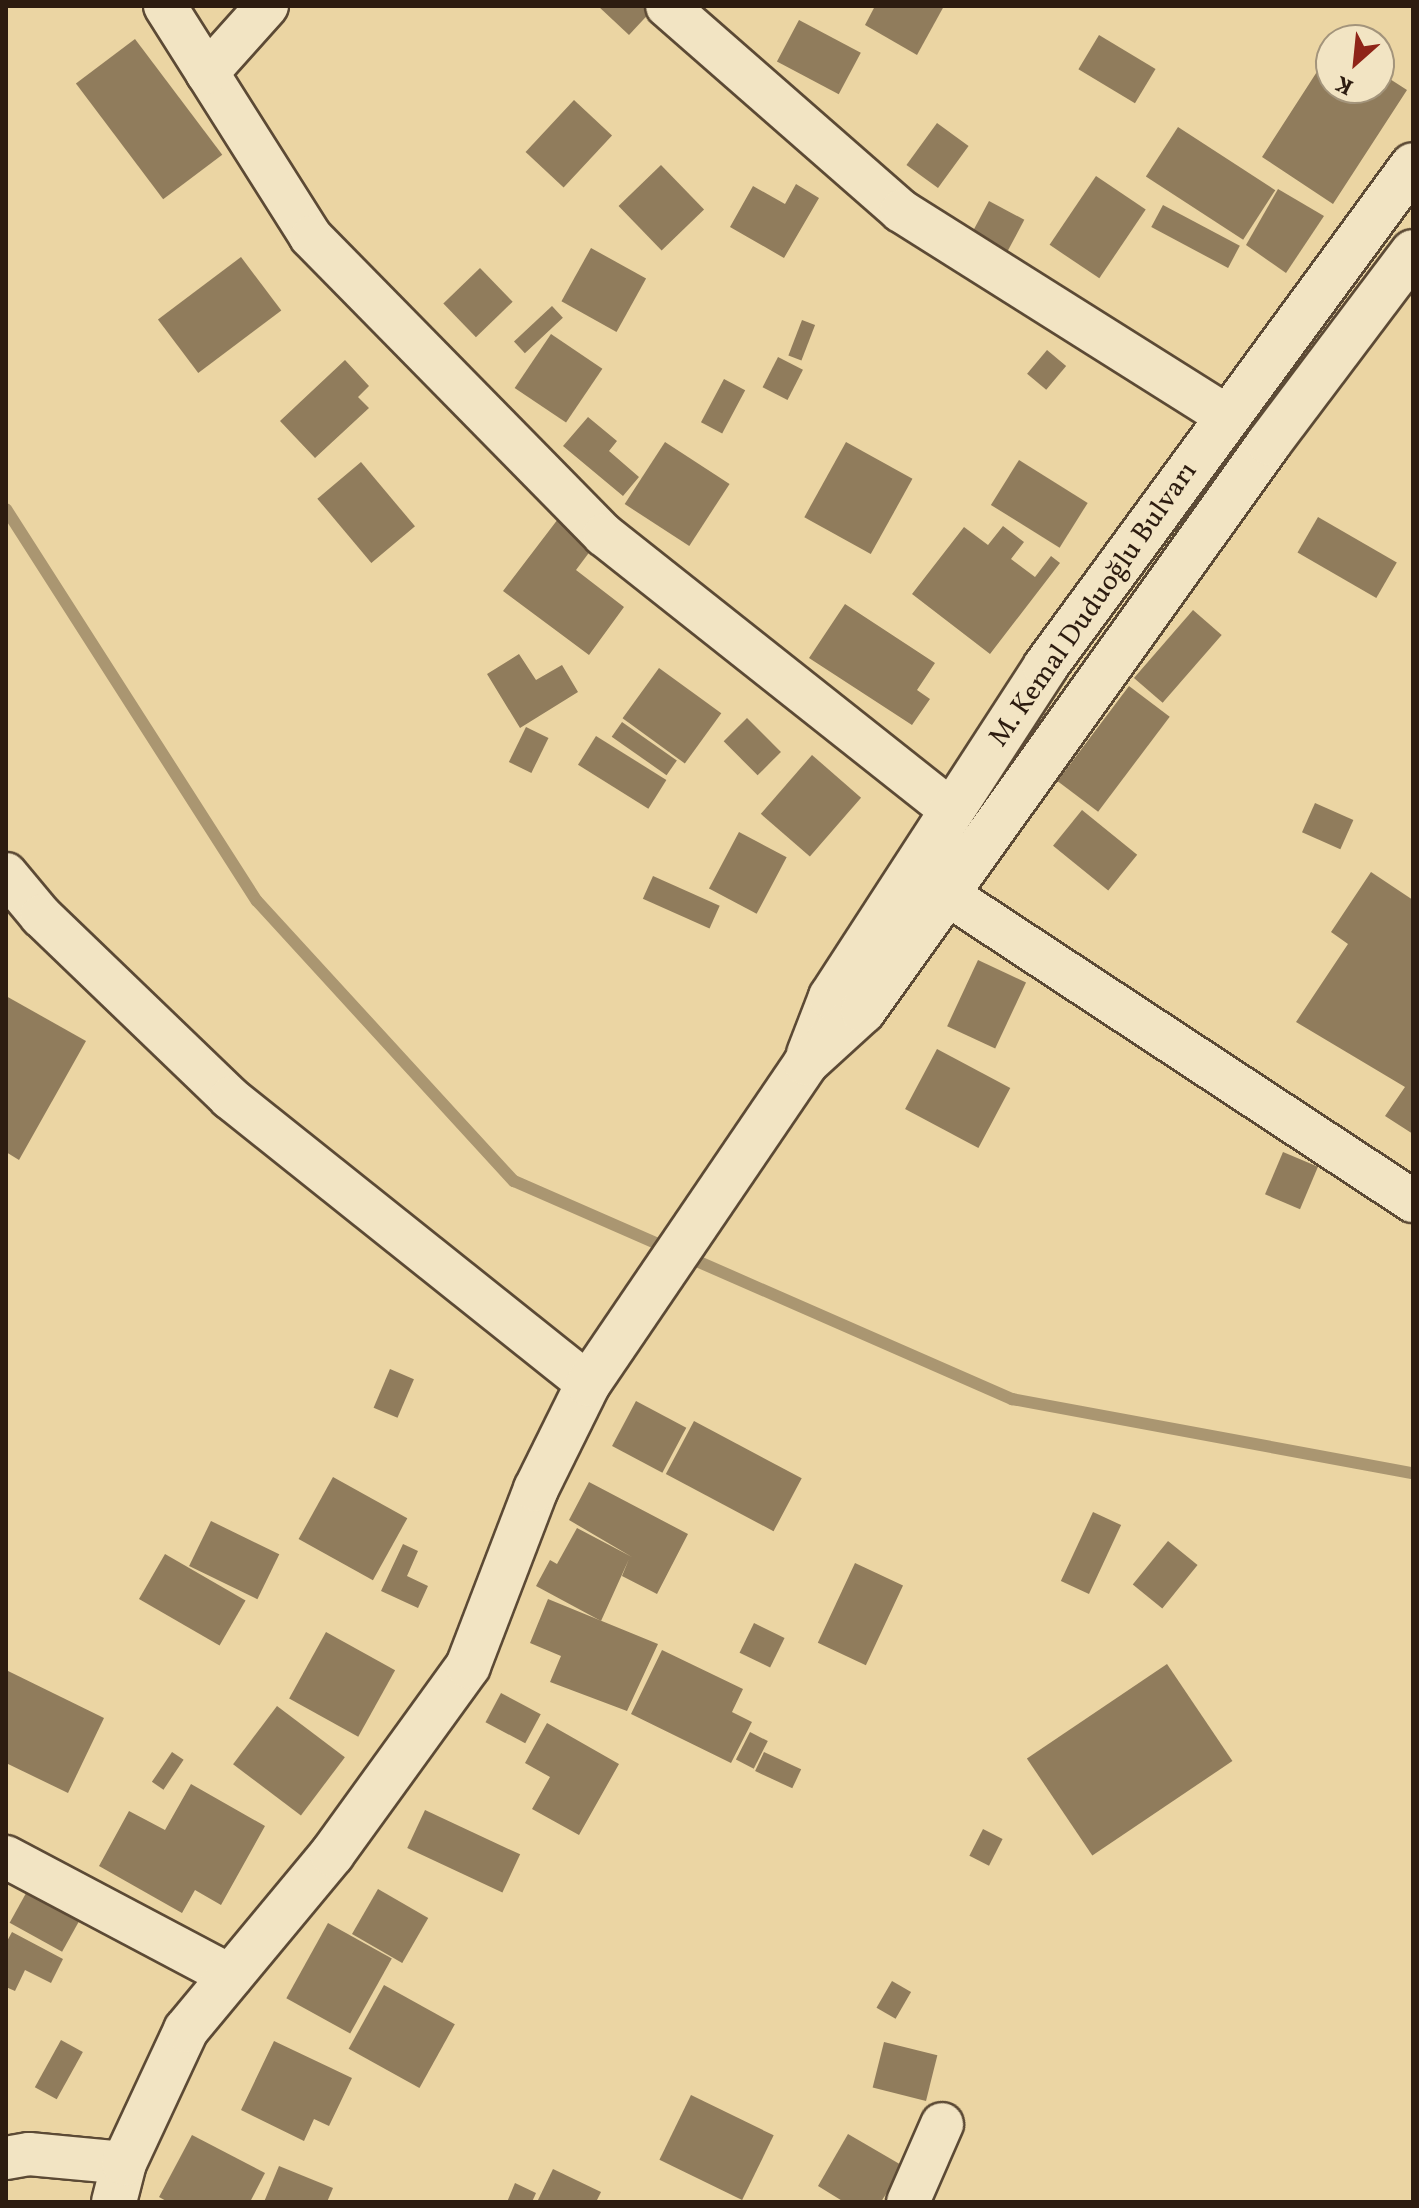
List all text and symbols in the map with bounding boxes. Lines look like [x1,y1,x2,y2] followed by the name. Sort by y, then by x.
[1315,24,1395,104] north arrow
[1331,67,1359,101] text: K
[983,456,1205,754] street label: M. Kemal Duduoğlu Bulvarı

